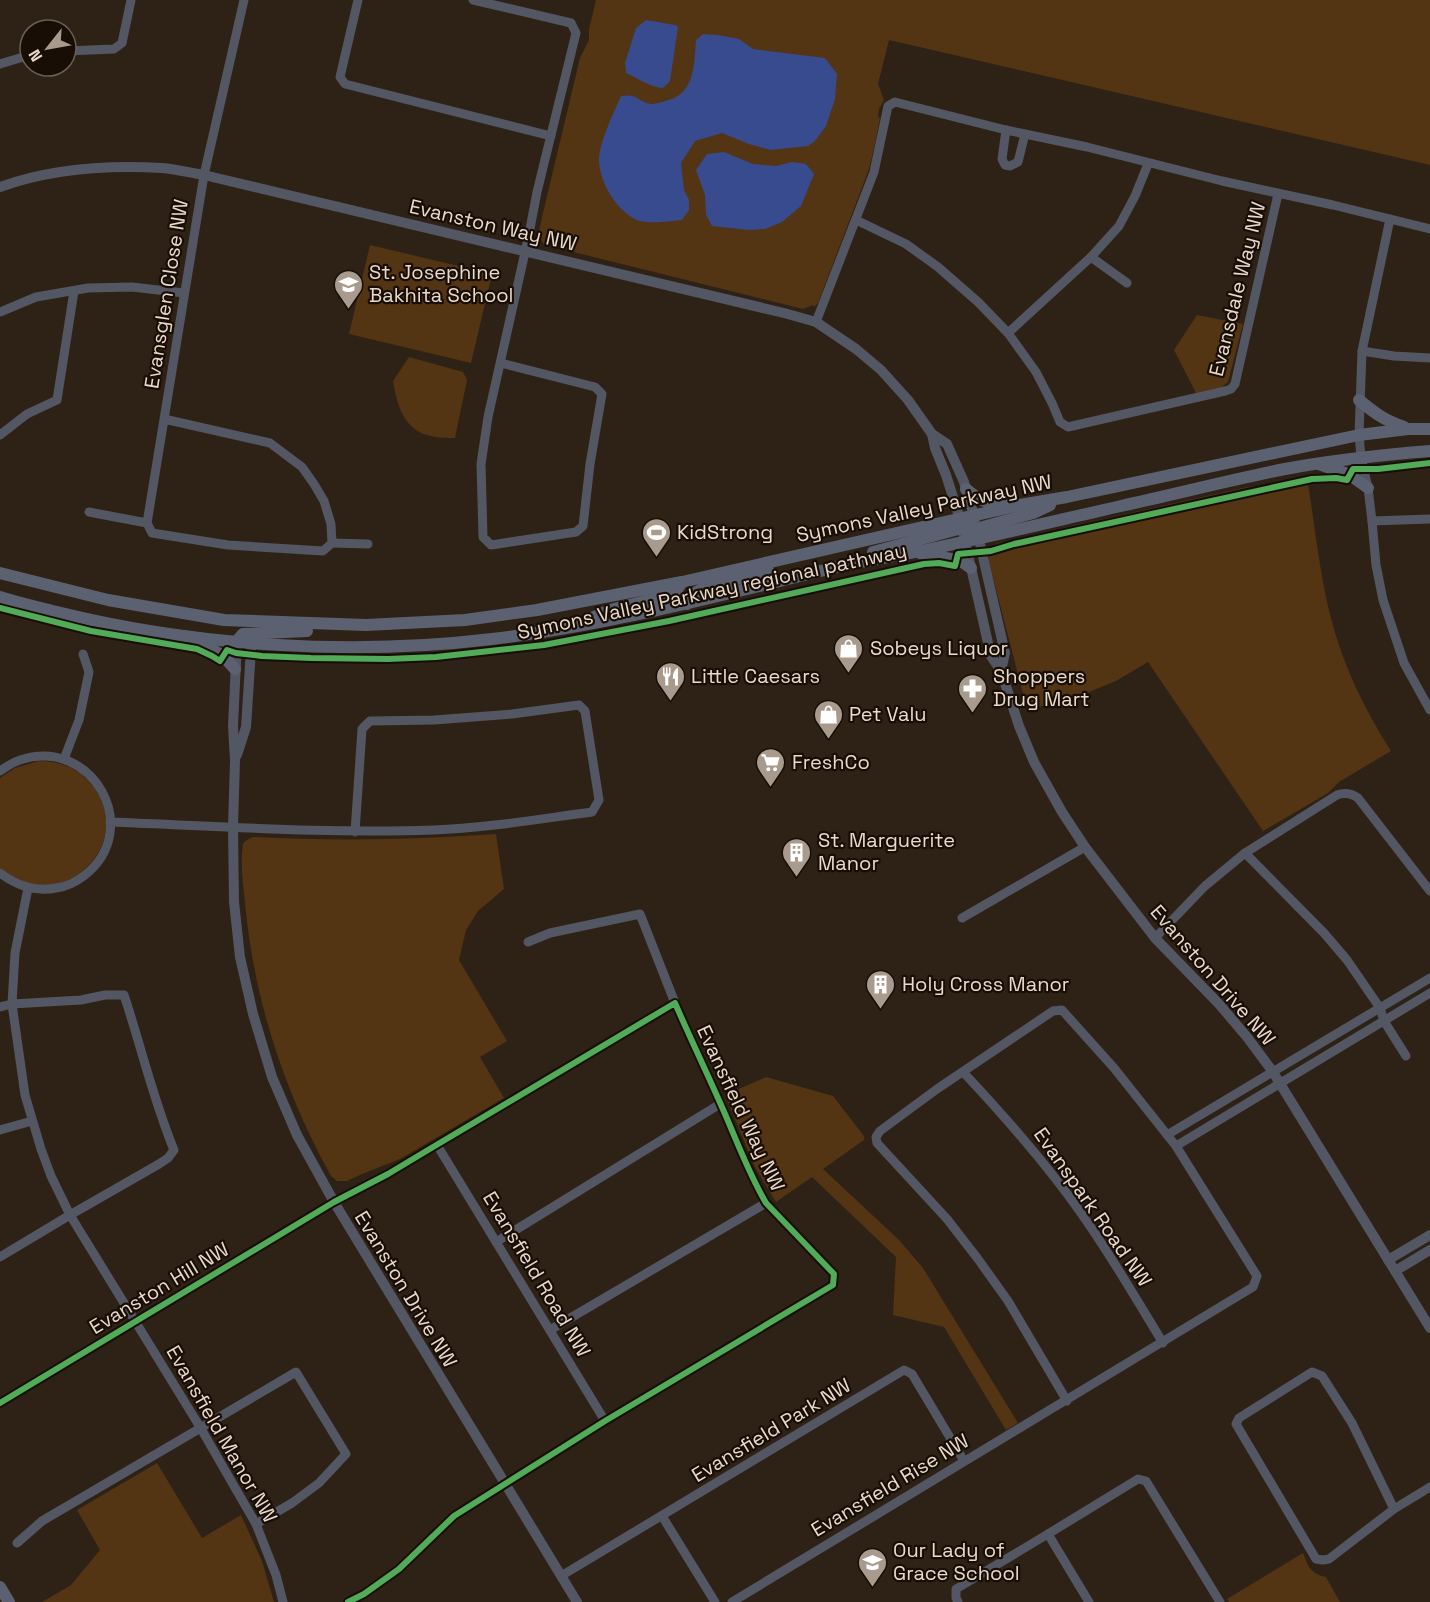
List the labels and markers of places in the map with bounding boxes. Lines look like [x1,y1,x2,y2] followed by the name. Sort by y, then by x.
[369,259,514,308] place label: St. Josephine Bakhita School
[332,268,364,310] school or university icon: St. Josephine Bakhita School
[640,516,672,558] sports icon: KidStrong
[677,519,773,545] place label: KidStrong
[833,632,865,674] shop icon: Sobeys Liquor
[870,635,1008,661] place label: Sobeys Liquor
[654,660,686,702] restaurant icon: Little Caesars
[691,663,820,689] place label: Little Caesars
[993,663,1090,712] place label: Shoppers Drug Mart
[956,672,988,714] pharmacy icon: Shoppers Drug Mart
[812,698,844,740] shop icon: Pet Valu
[849,701,927,727] place label: Pet Valu
[755,746,787,788] supermarket icon: FreshCo
[792,749,870,775] place label: FreshCo
[818,827,955,876] place label: St. Marguerite Manor
[781,836,813,878] building icon: St. Marguerite Manor
[865,968,897,1010] building icon: Holy Cross Manor
[902,971,1069,997] place label: Holy Cross Manor
[893,1537,1020,1586] place label: Our Lady of Grace School
[856,1546,888,1588] school or university icon: Our Lady of Grace School

